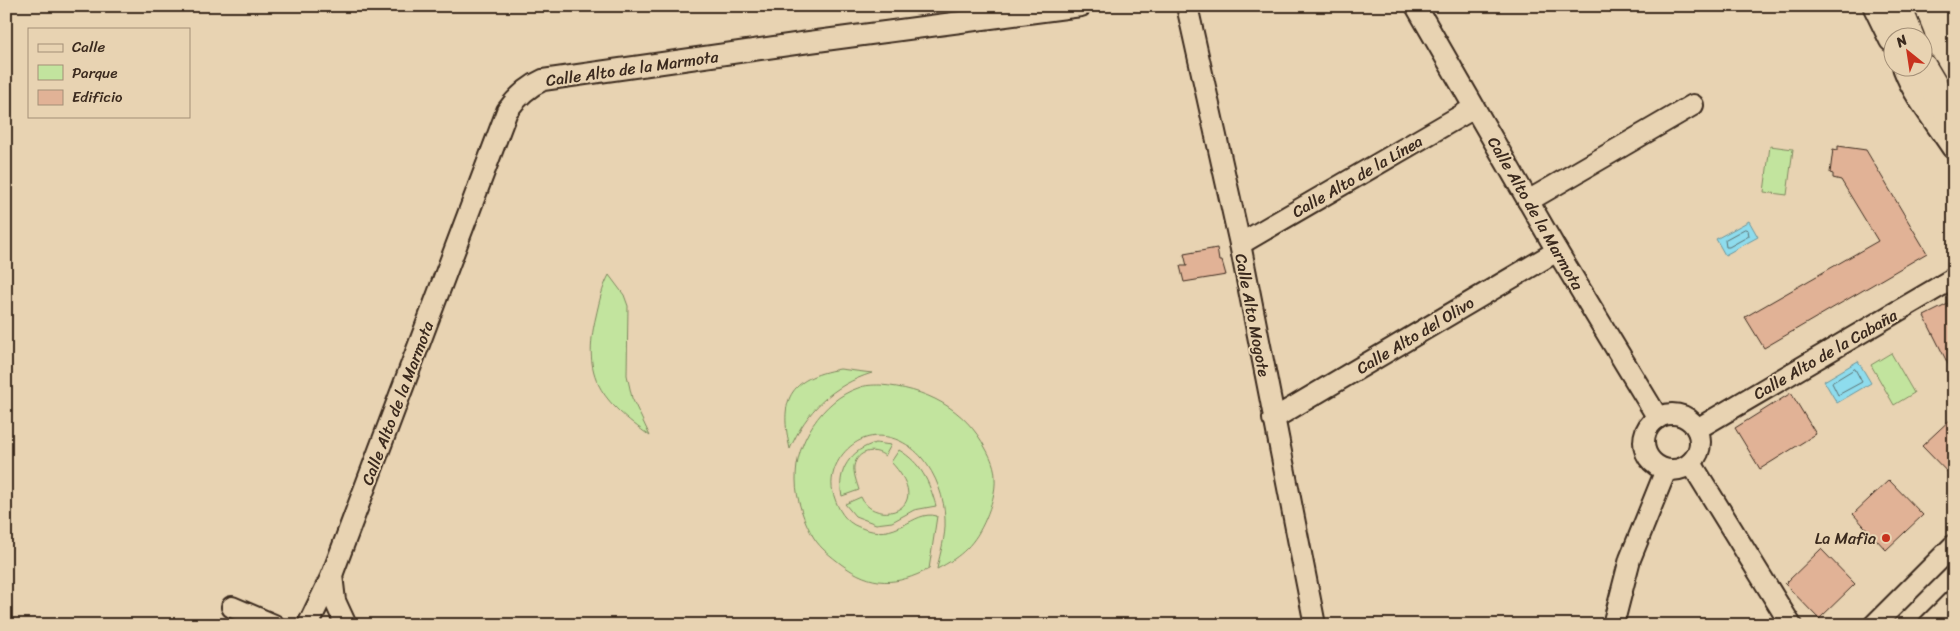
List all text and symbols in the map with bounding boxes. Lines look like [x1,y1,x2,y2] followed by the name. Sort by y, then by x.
[28,28,190,118] legend
[1882,28,1932,78] north arrow
[1890,28,1912,55] text: N
[72,34,105,60] text: Calle
[544,42,721,95] street label: Calle Alto de la Marmota
[72,60,117,86] text: Parque
[72,84,123,110] text: Edificio
[1286,127,1428,226] street label: Calle Alto de la Línea
[1480,131,1592,297] street label: Calle Alto de la Marmota
[1226,251,1279,380] street label: Calle Alto Mogote
[1350,289,1480,382] street label: Calle Alto del Olivo
[1748,301,1904,408] street label: Calle Alto de la Cabaña
[353,316,442,489] street label: Calle Alto de la Marmota
[1815,524,1876,553] place label: La Mafia
[1880,532,1892,544] marker: La Mafia

